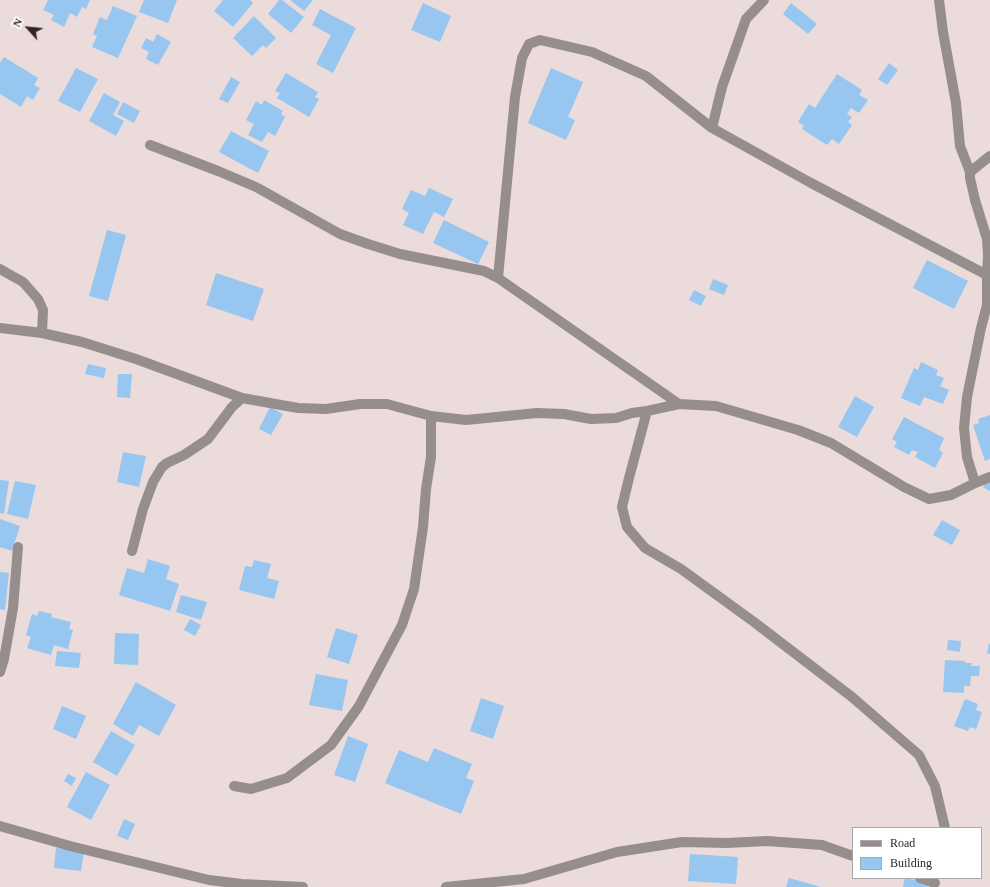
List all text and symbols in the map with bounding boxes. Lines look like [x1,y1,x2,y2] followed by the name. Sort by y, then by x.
[8,8,48,48] north arrow
[10,16,24,29] text: N
[852,827,982,879] legend
[890,836,915,850] text: Road
[890,856,932,870] text: Building

